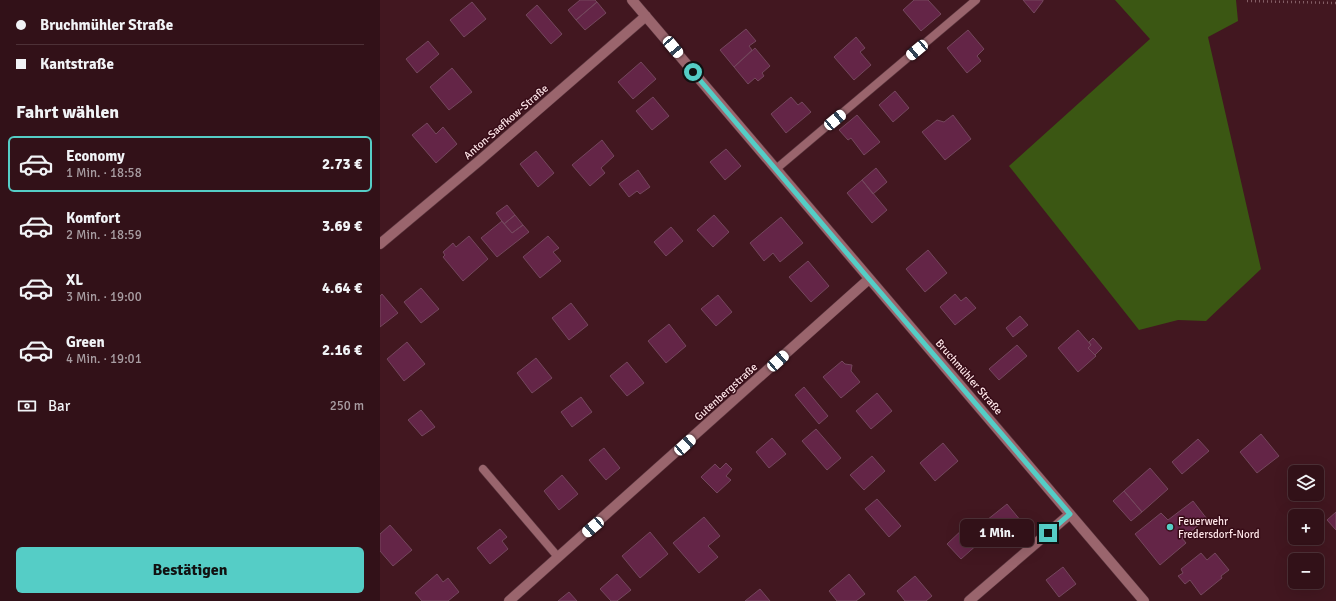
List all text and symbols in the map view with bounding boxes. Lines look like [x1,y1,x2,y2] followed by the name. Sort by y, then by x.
[40,16,173,34] text: Bruchmühler Straße
[661,34,685,60] car
[904,38,930,62] car
[40,55,114,73] text: Kantstraße
[684,63,702,81] route start
[461,82,551,162] street label: Anton-Saefkow-Straße
[16,101,119,123] text: Fahrt wählen
[822,108,848,132] car
[18,146,54,182] icon: car
[66,147,125,165] text: Economy
[322,155,362,173] text: 2.73 €
[66,165,142,181] text: 1 Min. · 18:58
[18,208,54,244] icon: car
[66,209,120,227] text: Komfort
[322,217,362,235] text: 3.69 €
[66,227,142,243] text: 2 Min. · 18:59
[18,270,54,306] icon: car
[66,271,83,289] text: XL
[322,279,362,297] text: 4.64 €
[66,289,142,305] text: 3 Min. · 19:00
[18,332,54,368] icon: car
[66,333,105,351] text: Green
[933,337,1005,417] street label: Bruchmühler Straße
[322,341,362,359] text: 2.16 €
[765,349,791,373] car
[66,351,142,367] text: 4 Min. · 19:01
[692,360,760,424] street label: Gutenbergstraße
[16,395,38,417] icon: cash
[48,397,70,415] text: Bar
[330,398,364,414] text: 250 m
[672,433,698,457] car
[1288,465,1324,589] map controls
[1288,465,1324,501] button: layers
[1288,509,1324,545] button: +
[580,515,606,539] car
[1178,515,1260,541] place label: Feuerwehr Fredersdorf-Nord
[960,519,1034,547] callout: 1 Min.
[1165,522,1175,532] marker: Feuerwehr Fredersdorf-Nord
[1039,524,1057,542] route end
[979,525,1015,541] text: 1 Min.
[16,547,364,593] button: Bestätigen
[1288,553,1324,589] button: −

